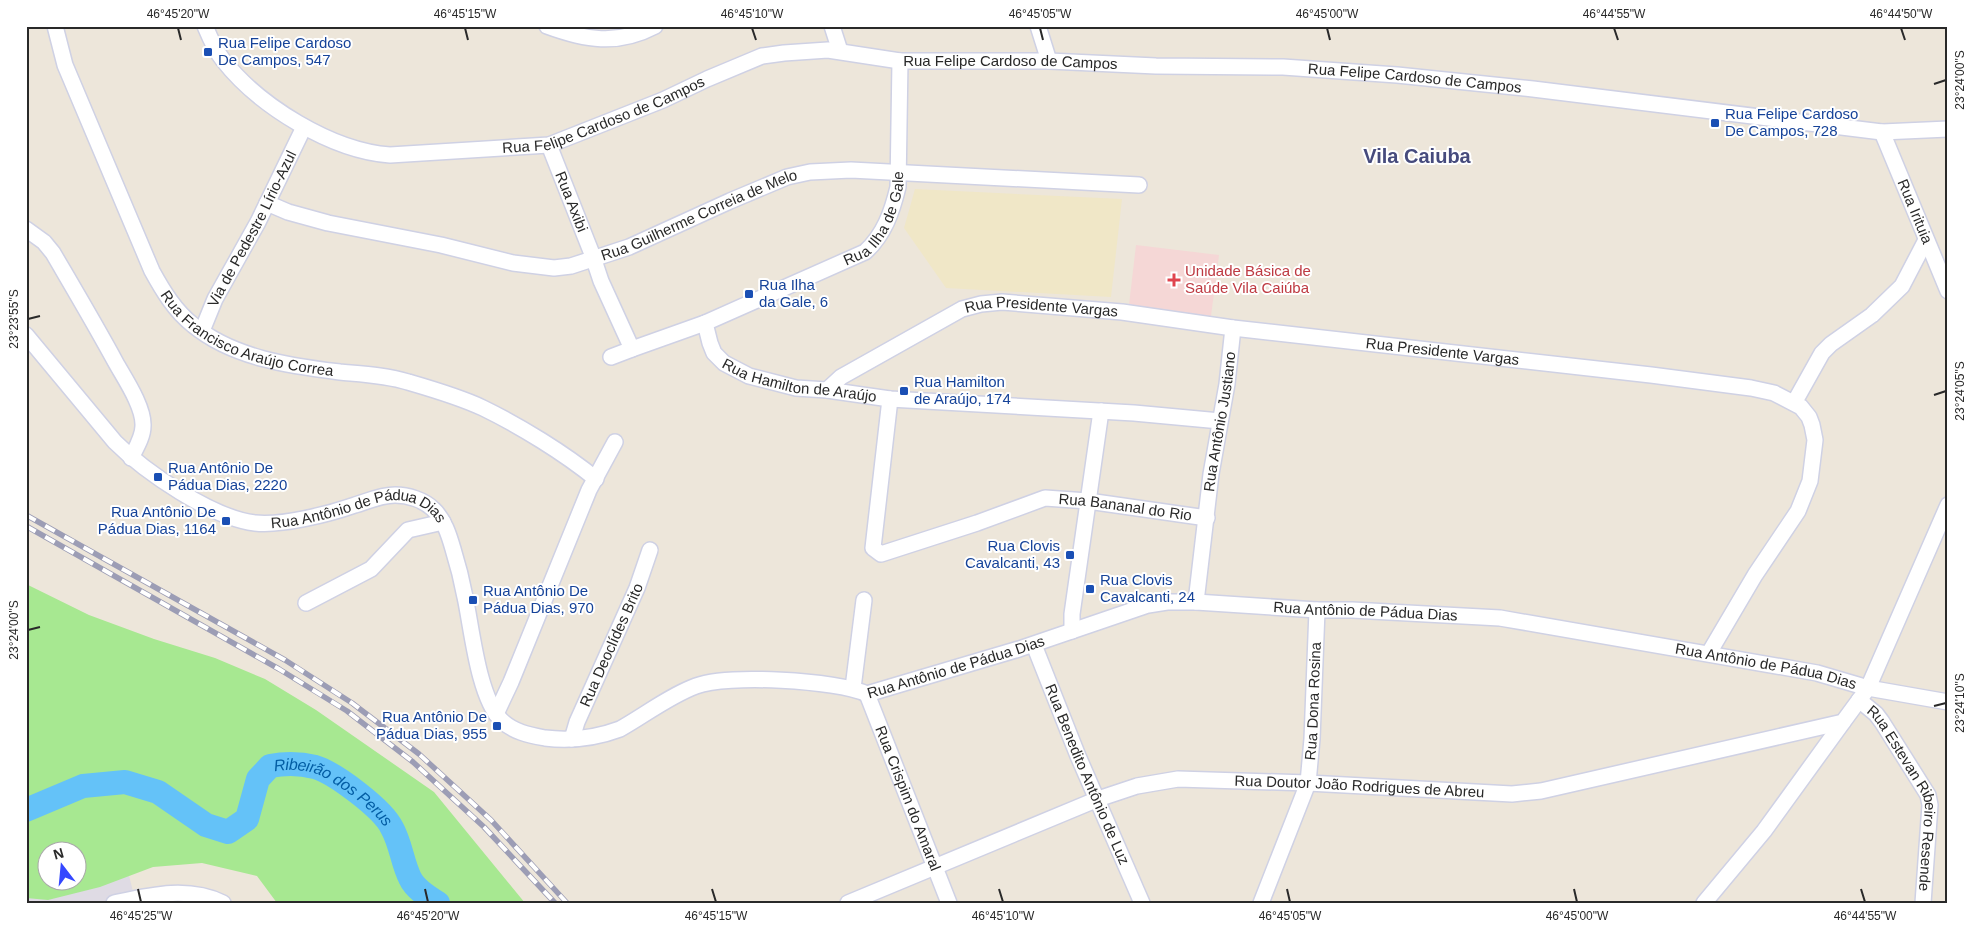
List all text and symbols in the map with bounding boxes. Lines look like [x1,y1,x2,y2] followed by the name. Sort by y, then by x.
[147,7,210,21] text: 46°45'20"W
[434,7,497,21] text: 46°45'15"W
[721,7,784,21] text: 46°45'10"W
[1009,7,1072,21] text: 46°45'05"W
[1296,7,1359,21] text: 46°45'00"W
[1583,7,1646,21] text: 46°44'55"W
[1870,7,1933,21] text: 46°44'50"W
[218,34,351,68] place label: Rua Felipe Cardoso De Campos, 547
[202,46,214,58] marker: Rua Felipe Cardoso De Campos, 547
[1953,50,1967,110] text: 23°24'00"S
[903,52,1118,72] street label: Rua Felipe Cardoso de Campos
[1307,60,1522,96] street label: Rua Felipe Cardoso de Campos
[502,72,707,156] street label: Rua Felipe Cardoso de Campos
[1725,105,1858,139] place label: Rua Felipe Cardoso De Campos, 728
[1709,117,1721,129] marker: Rua Felipe Cardoso De Campos, 728
[1363,145,1472,167] district label: Vila Caiuba
[204,148,299,309] street label: Via de Pedestre Lírio-Azul
[599,166,798,264] street label: Rua Guilherme Correia de Melo
[552,169,591,234] street label: Rua Axibi
[840,171,907,269] street label: Rua Ilha de Gale
[1894,176,1937,247] street label: Rua Irituia
[1185,262,1311,296] place label: Unidade Básica de Saúde Vila Caiúba
[1167,273,1181,287] marker: Unidade Básica de Saúde Vila Caiúba
[759,276,828,310] place label: Rua Ilha da Gale, 6
[158,287,335,379] street label: Rua Francisco Araújo Correa
[743,288,755,300] marker: Rua Ilha da Gale, 6
[7,289,21,349] text: 23°23'55"S
[963,293,1119,320] street label: Rua Presidente Vargas
[1365,334,1520,368] street label: Rua Presidente Vargas
[1200,351,1238,493] street label: Rua Antônio Justiano
[720,355,878,405] street label: Rua Hamilton de Araújo
[1953,361,1967,421] text: 23°24'05"S
[914,373,1011,407] place label: Rua Hamilton de Araújo, 174
[898,385,910,397] marker: Rua Hamilton de Araújo, 174
[168,459,287,493] place label: Rua Antônio De Pádua Dias, 2220
[152,471,164,483] marker: Rua Antônio De Pádua Dias, 2220
[270,486,450,531] text: Rua Antônio de Pádua Dias
[1058,490,1193,524] street label: Rua Bananal do Rio
[98,503,216,537] place label: Rua Antônio De Pádua Dias, 1164
[261,513,447,537] street label: Rua Antônio de Pádua Dias
[220,515,232,527] marker: Rua Antônio De Pádua Dias, 1164
[965,537,1060,571] place label: Rua Clovis Cavalcanti, 43
[1064,549,1076,561] marker: Rua Clovis Cavalcanti, 43
[1100,571,1195,605] place label: Rua Clovis Cavalcanti, 24
[576,581,646,709] street label: Rua Deoclídes Brito
[483,582,594,616] place label: Rua Antônio De Pádua Dias, 970
[1084,583,1096,595] marker: Rua Clovis Cavalcanti, 24
[467,594,479,606] marker: Rua Antônio De Pádua Dias, 970
[1273,598,1458,624] street label: Rua Antônio de Pádua Dias
[7,600,21,660] text: 23°24'00"S
[865,632,1047,701] street label: Rua Antônio de Pádua Dias
[1674,640,1859,692] street label: Rua Antônio de Pádua Dias
[1301,641,1324,761] street label: Rua Dona Rosina
[1953,673,1967,733] text: 23°24'10"S
[1042,681,1133,867] street label: Rua Benedito Antônio de Luz
[1864,701,1939,892] street label: Rua Estevan Ribeiro Resende
[376,708,487,742] place label: Rua Antônio De Pádua Dias, 955
[491,720,503,732] marker: Rua Antônio De Pádua Dias, 955
[872,723,944,873] street label: Rua Crispim do Amaral
[273,756,396,829] water label: Ribeirão dos Perus
[1234,772,1485,800] street label: Rua Doutor João Rodrigues de Abreu
[38,842,88,892] north arrow
[51,844,65,863] text: N
[110,909,173,923] text: 46°45'25"W
[397,909,460,923] text: 46°45'20"W
[685,909,748,923] text: 46°45'15"W
[972,909,1035,923] text: 46°45'10"W
[1259,909,1322,923] text: 46°45'05"W
[1546,909,1609,923] text: 46°45'00"W
[1834,909,1897,923] text: 46°44'55"W

